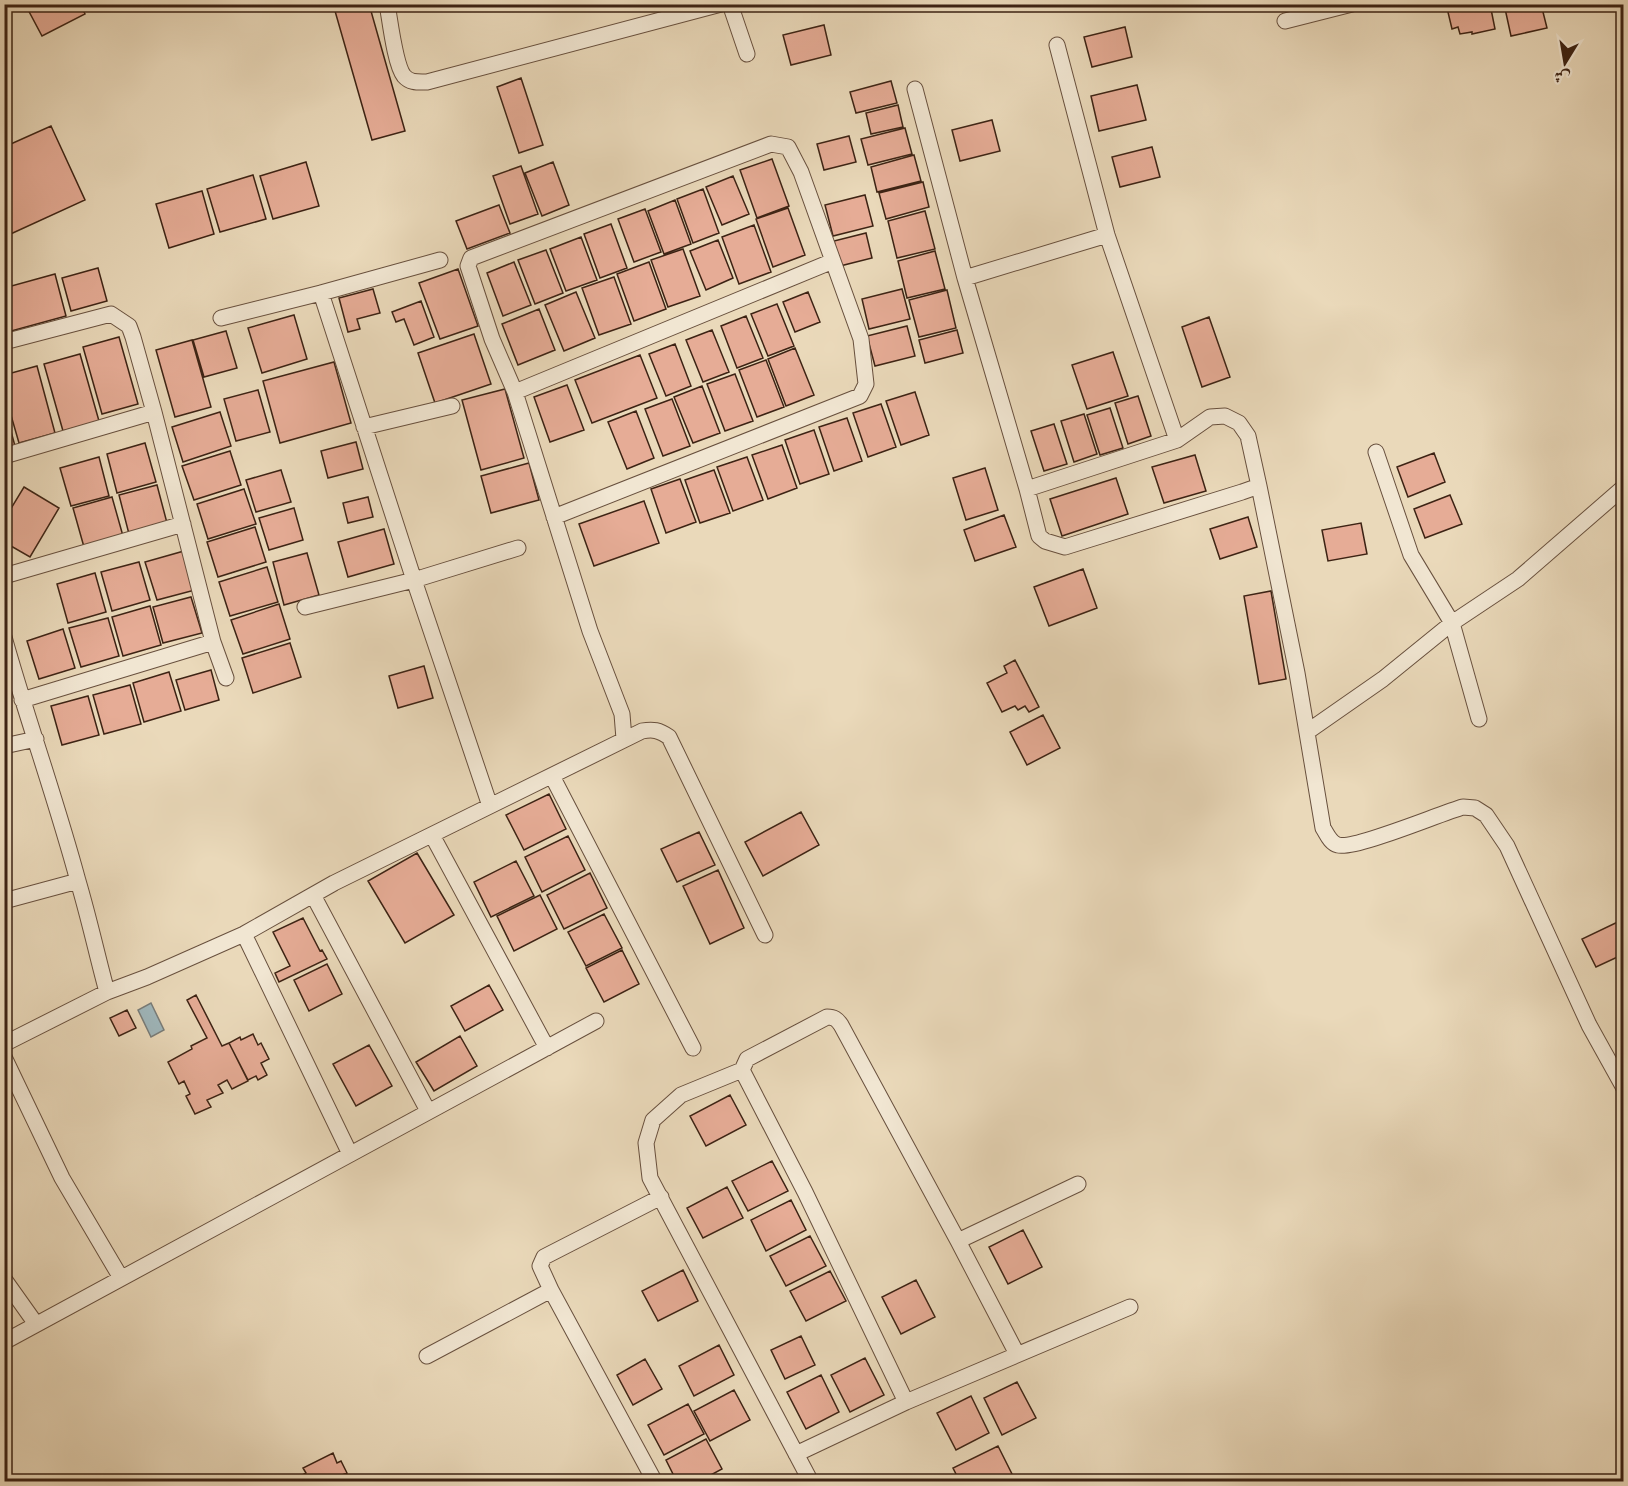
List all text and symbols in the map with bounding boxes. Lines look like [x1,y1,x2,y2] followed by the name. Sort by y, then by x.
[1535,33,1595,93] north arrow
[1552,66,1572,89] text: ش

